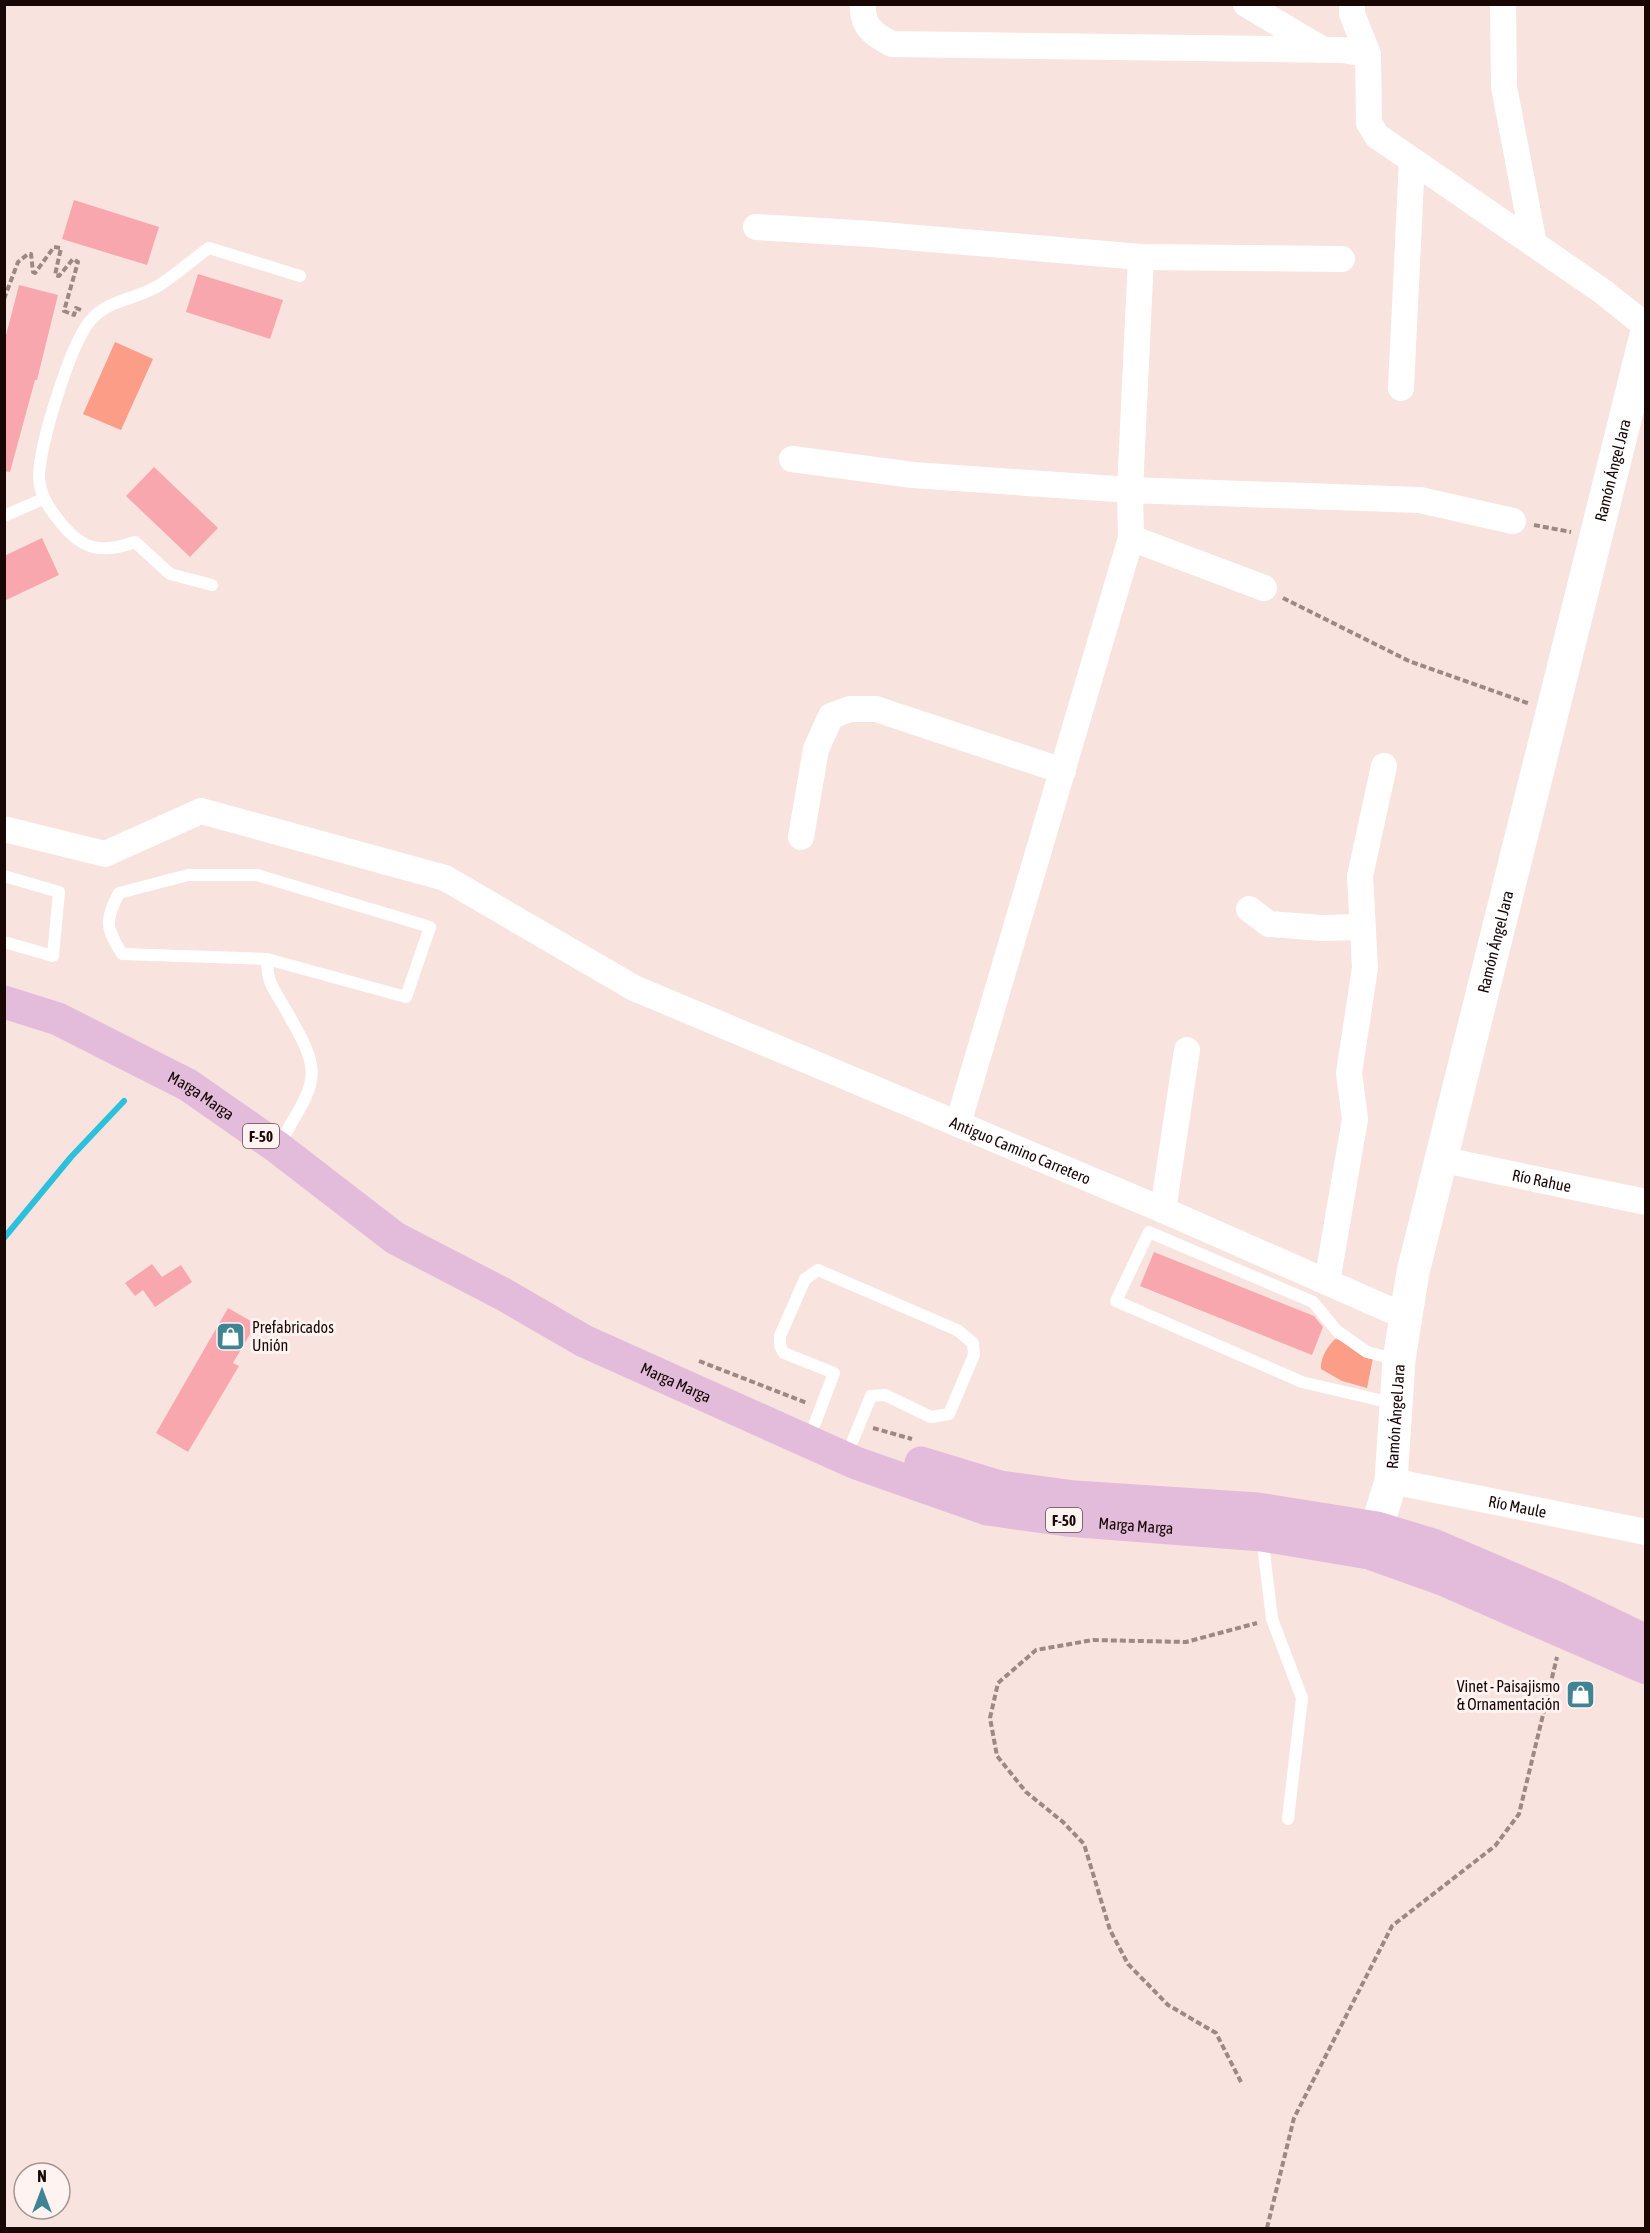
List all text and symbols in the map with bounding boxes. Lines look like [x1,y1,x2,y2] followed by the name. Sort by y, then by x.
[1591,417,1634,523] street label: Ramón Ángel Jara
[1474,889,1517,995] street label: Ramón Ángel Jara
[165,1067,238,1123] street label: Marga Marga
[947,1113,1094,1188] street label: Antiguo Camino Carretero
[243,1124,279,1148] road number: F-50
[1511,1165,1573,1195] street label: Río Rahue
[252,1318,334,1354] place label: Prefabricados Unión
[215,1320,247,1352] shop icon: Prefabricados Unión
[638,1359,714,1406] street label: Marga Marga
[1383,1364,1408,1469] street label: Ramón Ángel Jara
[1487,1492,1548,1521] street label: Río Maule
[1046,1508,1082,1532] road number: F-50
[1098,1514,1174,1538] street label: Marga Marga
[1457,1677,1560,1713] place label: Vinet - Paisajismo & Ornamentación
[1565,1679,1597,1711] shop icon: Vinet - Paisajismo & Ornamentación
[12,2161,72,2221] north arrow
[37,2167,47,2185] text: N

